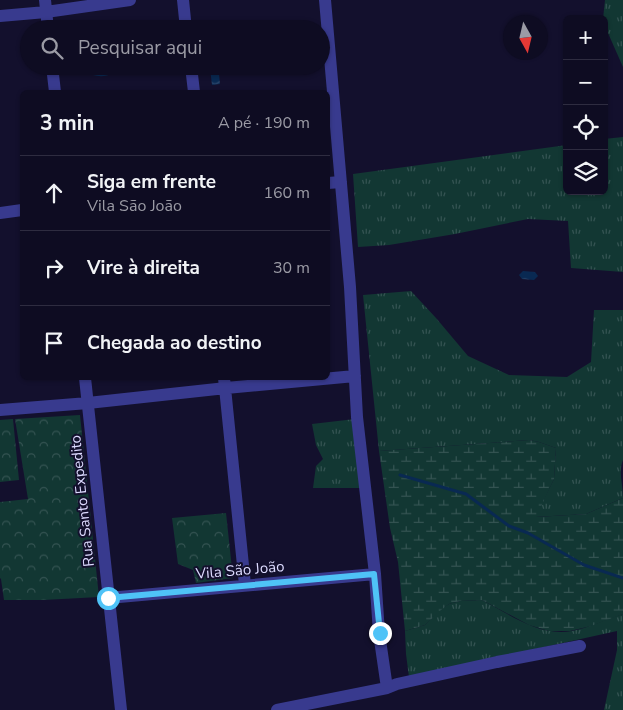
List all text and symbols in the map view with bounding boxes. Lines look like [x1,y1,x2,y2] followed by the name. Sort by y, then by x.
[503,15,548,60] north arrow
[563,15,608,195] map controls
[563,15,608,60] button: +
[20,20,330,75] search box
[38,34,66,62] icon: search
[78,35,202,61] text: Pesquisar aqui
[563,60,608,105] button: −
[563,105,608,150] button: locate
[40,109,94,137] text: 3 min
[218,112,310,134] text: A pé · 190 m
[563,150,608,195] button: layers
[87,169,216,195] text: Siga em frente
[40,179,68,207] icon: ahead
[263,182,310,204] text: 160 m
[87,195,182,217] text: Vila São João
[40,254,68,282] icon: right
[87,255,200,281] text: Vire à direita
[273,257,310,279] text: 30 m
[40,329,68,357] icon: arrive
[87,330,262,356] text: Chegada ao destino
[65,434,99,568] street label: Rua Santo Expedito
[194,556,285,584] street label: Vila São João
[97,587,120,610] route start
[369,622,392,645] route end

